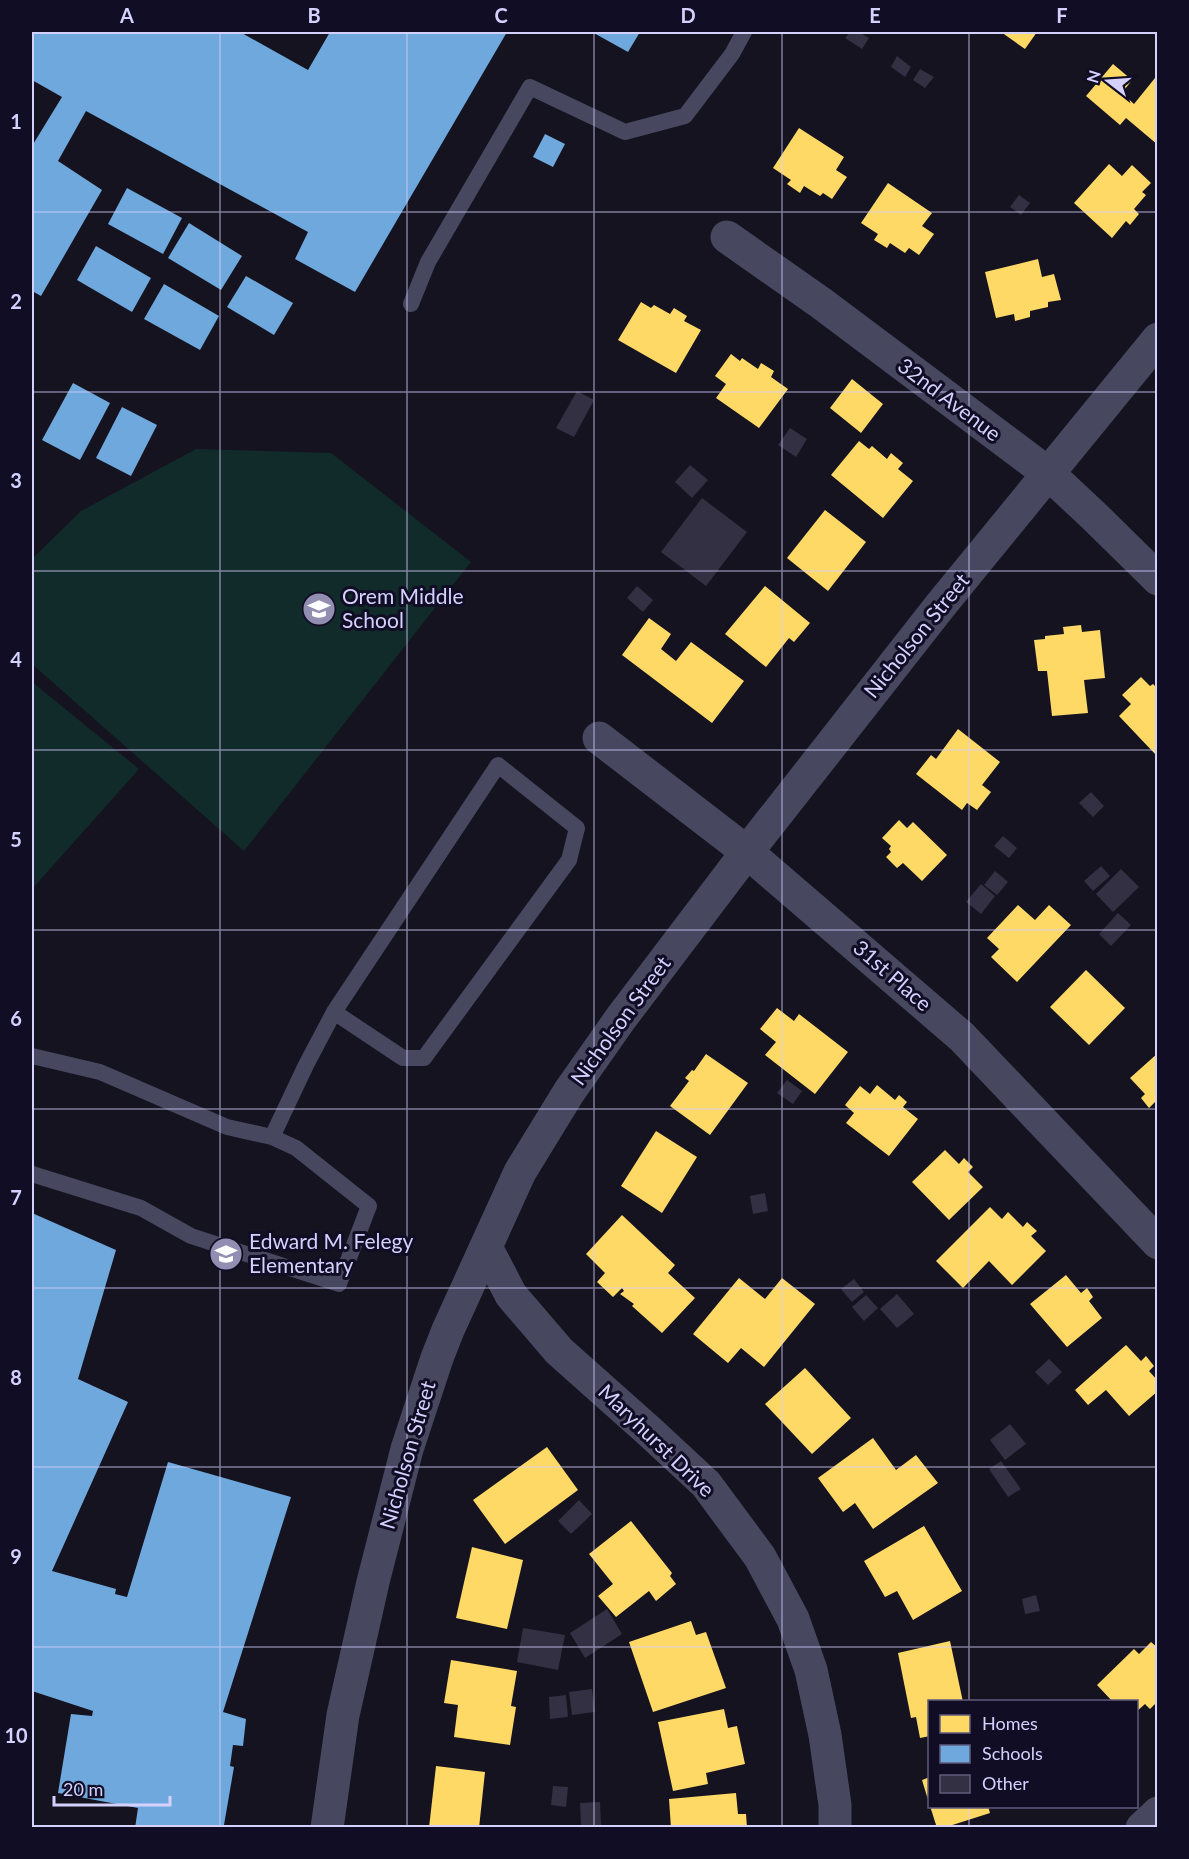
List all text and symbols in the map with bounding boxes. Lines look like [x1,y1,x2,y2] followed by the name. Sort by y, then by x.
[119,3,134,27] text: A
[307,3,321,27] text: B
[494,3,508,27] text: C
[680,3,696,27] text: D
[869,3,881,27] text: E
[1056,3,1068,27] text: F
[1078,51,1138,111] north arrow
[1082,68,1104,85] text: N
[10,109,22,133] text: 1
[10,289,22,313] text: 2
[894,352,1006,446] street label: 32nd Avenue
[10,468,22,492] text: 3
[858,567,974,702] street label: Nicholson Street
[342,583,464,632] place label: Orem Middle School
[301,591,337,627] school or university icon: Orem Middle School
[10,647,22,671] text: 4
[10,827,22,851] text: 5
[849,934,937,1016] street label: 31st Place
[565,951,675,1089] street label: Nicholson Street
[10,1006,22,1030] text: 6
[10,1185,22,1209] text: 7
[249,1228,413,1277] place label: Edward M. Felegy Elementary
[208,1236,244,1272] school or university icon: Edward M. Felegy Elementary
[10,1365,22,1389] text: 8
[373,1377,440,1532] street label: Nicholson Street
[594,1378,720,1501] street label: Maryhurst Drive
[10,1544,22,1568] text: 9
[928,1700,1138,1808] legend
[982,1712,1038,1734] text: Homes
[4,1723,28,1747] text: 10
[982,1742,1043,1764] text: Schools
[54,1769,170,1807] scale bar
[982,1772,1029,1794] text: Other
[63,1778,103,1800] text: 20 m

